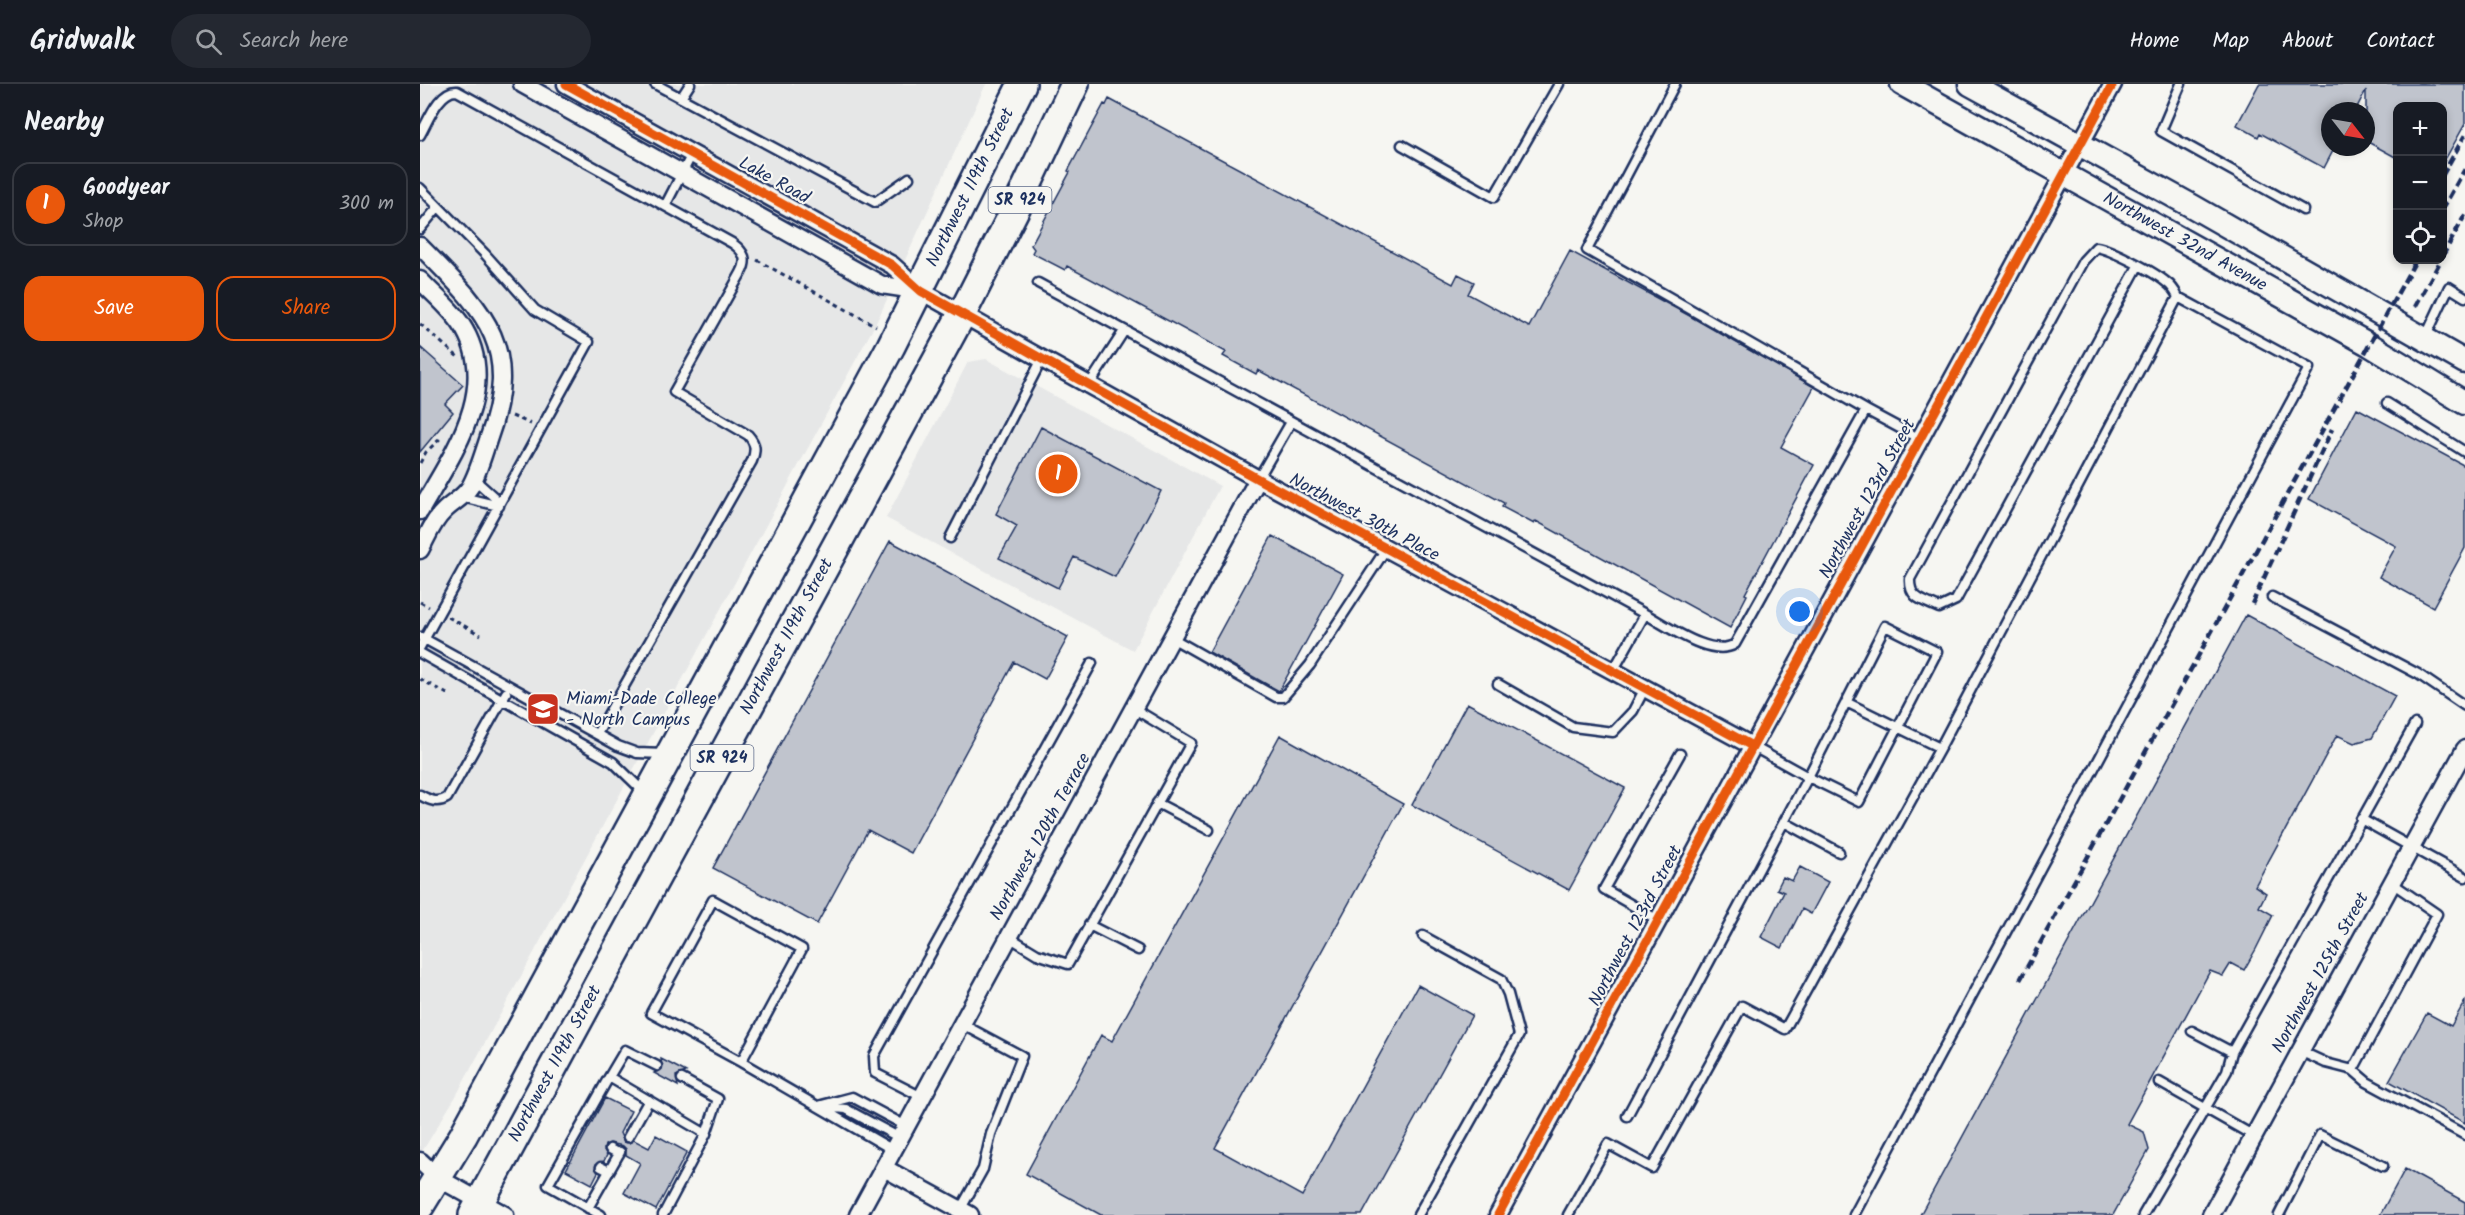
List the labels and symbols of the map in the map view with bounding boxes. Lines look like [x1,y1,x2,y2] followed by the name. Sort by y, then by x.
[918,102,1023,272] street label: Northwest 119th Street
[2321,102,2375,156] north arrow
[733,149,816,213] street label: Lake Road
[2097,184,2273,299] street label: Northwest 32nd Avenue
[988,187,1052,213] road number: SR 924
[1812,413,1925,584] street label: Northwest 123rd Street
[1038,452,1078,496] pin: 1
[1284,466,1444,570] street label: Northwest 30th Place
[732,552,842,720] street label: Northwest 119th Street
[1785,597,1814,626] your location
[566,685,717,735] place label: Miami-Dade College - North Campus
[525,691,561,727] school or university icon: Miami-Dade College - North Campus
[690,745,754,771] road number: SR 924
[983,748,1099,926] street label: Northwest 120th Terrace
[1581,839,1691,1012] street label: Northwest 123rd Street
[2265,886,2378,1059] street label: Northwest 125th Street
[501,979,610,1148] street label: Northwest 119th Street

